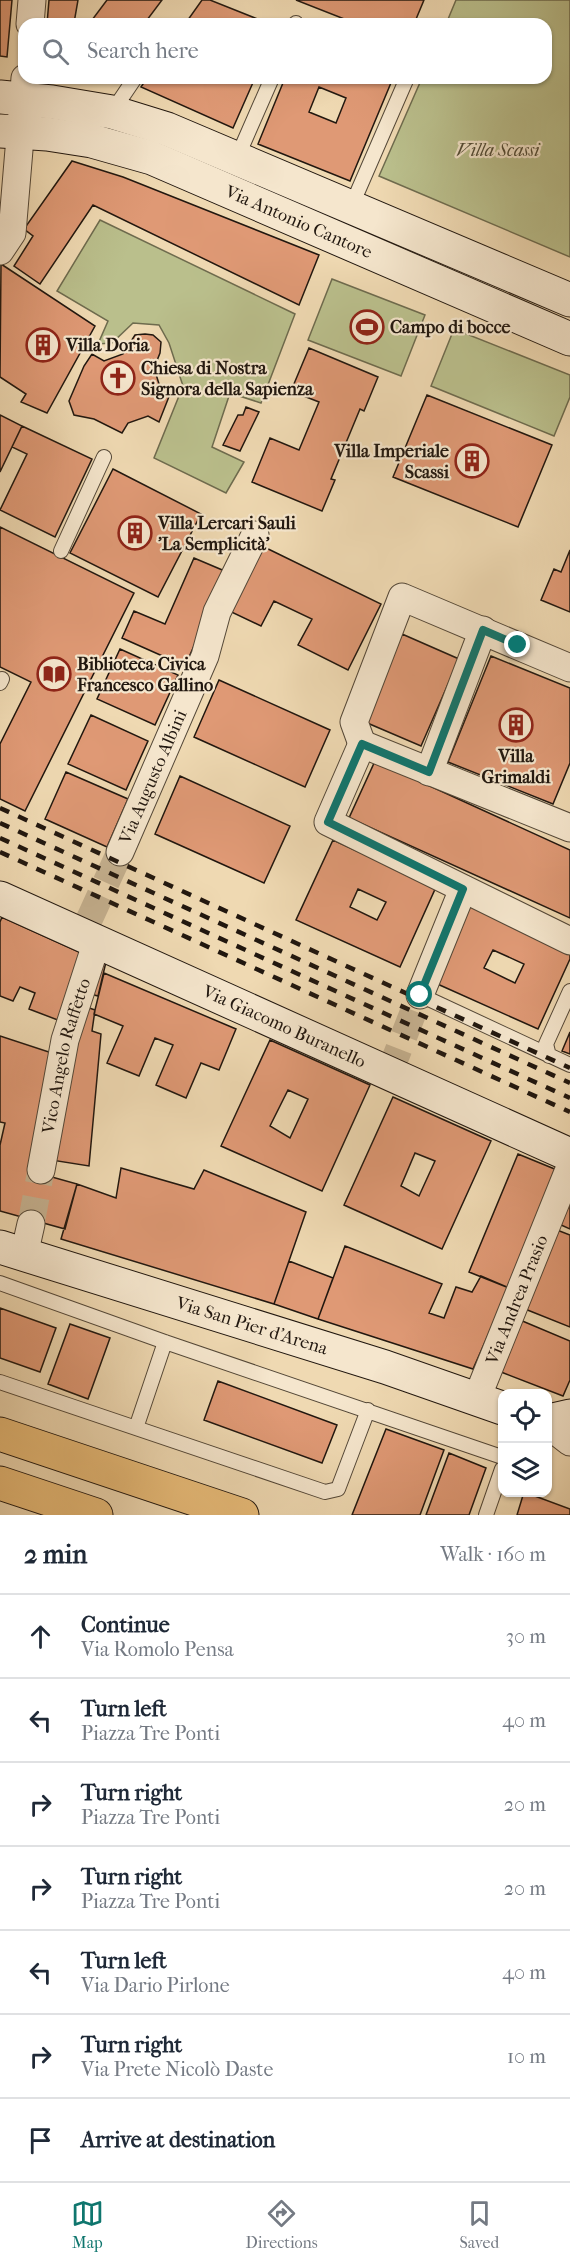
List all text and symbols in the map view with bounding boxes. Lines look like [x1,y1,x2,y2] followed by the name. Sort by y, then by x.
[18,18,552,84] search box
[39,35,72,68] icon: search
[87,38,199,64] text: Search here
[457,140,541,161] park label: Villa Scassi
[221,181,375,263] street label: Via Antonio Cantore
[349,309,385,345] sports icon: Campo di bocce
[390,317,511,338] place label: Campo di bocce
[25,327,61,363] building icon: Villa Doria
[65,335,150,356] place label: Villa Doria
[141,358,314,400] place label: Chiesa di Nostra Signora della Sapienza
[100,360,136,396] church icon: Chiesa di Nostra Signora della Sapienza
[333,441,450,483] place label: Villa Imperiale Scassi
[454,443,490,479] building icon: Villa Imperiale Scassi
[157,513,296,555] place label: Villa Lercari Sauli 'La Semplicità'
[117,515,153,551] building icon: Villa Lercari Sauli 'La Semplicità'
[504,631,530,657] route end
[76,654,213,696] place label: Biblioteca Civica Francesco Gallino
[36,656,72,692] library icon: Biblioteca Civica Francesco Gallino
[114,706,192,848] street label: Via Augusto Albini
[498,707,534,743] building icon: Villa Grimaldi
[482,746,551,788] place label: Villa Grimaldi
[38,976,95,1136] street label: Vico Angelo Raffetto
[199,980,369,1073] street label: Via Giacomo Buranello
[406,981,432,1007] route start
[481,1232,552,1368] street label: Via Andrea Prasio
[173,1292,331,1360] street label: Via San Pier d'Arena
[498,1389,552,1497] map controls
[498,1389,552,1443] button: locate
[498,1443,552,1497] button: layers
[24,1539,87,1570] text: 2 min
[440,1543,546,1566] text: Walk · 160 m
[81,1612,170,1638] text: Continue
[24,1620,57,1653] icon: ahead
[506,1625,546,1648] text: 30 m
[81,1638,234,1661] text: Via Romolo Pensa
[81,1696,167,1722] text: Turn left
[24,1704,57,1737] icon: left
[502,1709,546,1732] text: 40 m
[81,1722,220,1745] text: Piazza Tre Ponti
[81,1780,182,1806] text: Turn right
[24,1788,57,1821] icon: right
[504,1793,546,1816] text: 20 m
[81,1806,220,1829] text: Piazza Tre Ponti
[81,1864,182,1890] text: Turn right
[24,1872,57,1905] icon: right
[504,1877,546,1900] text: 20 m
[81,1890,220,1913] text: Piazza Tre Ponti
[81,1948,167,1974] text: Turn left
[24,1956,57,1989] icon: left
[502,1961,546,1984] text: 40 m
[81,1974,230,1997] text: Via Dario Pirlone
[81,2032,182,2058] text: Turn right
[24,2040,57,2073] icon: right
[507,2045,546,2068] text: 10 m
[81,2058,273,2081] text: Via Prete Nicolò Daste
[24,2124,57,2157] icon: arrive
[81,2127,275,2153] text: Arrive at destination
[71,2197,104,2252] tab: Map
[246,2197,318,2252] tab: Directions
[459,2197,499,2252] tab: Saved

